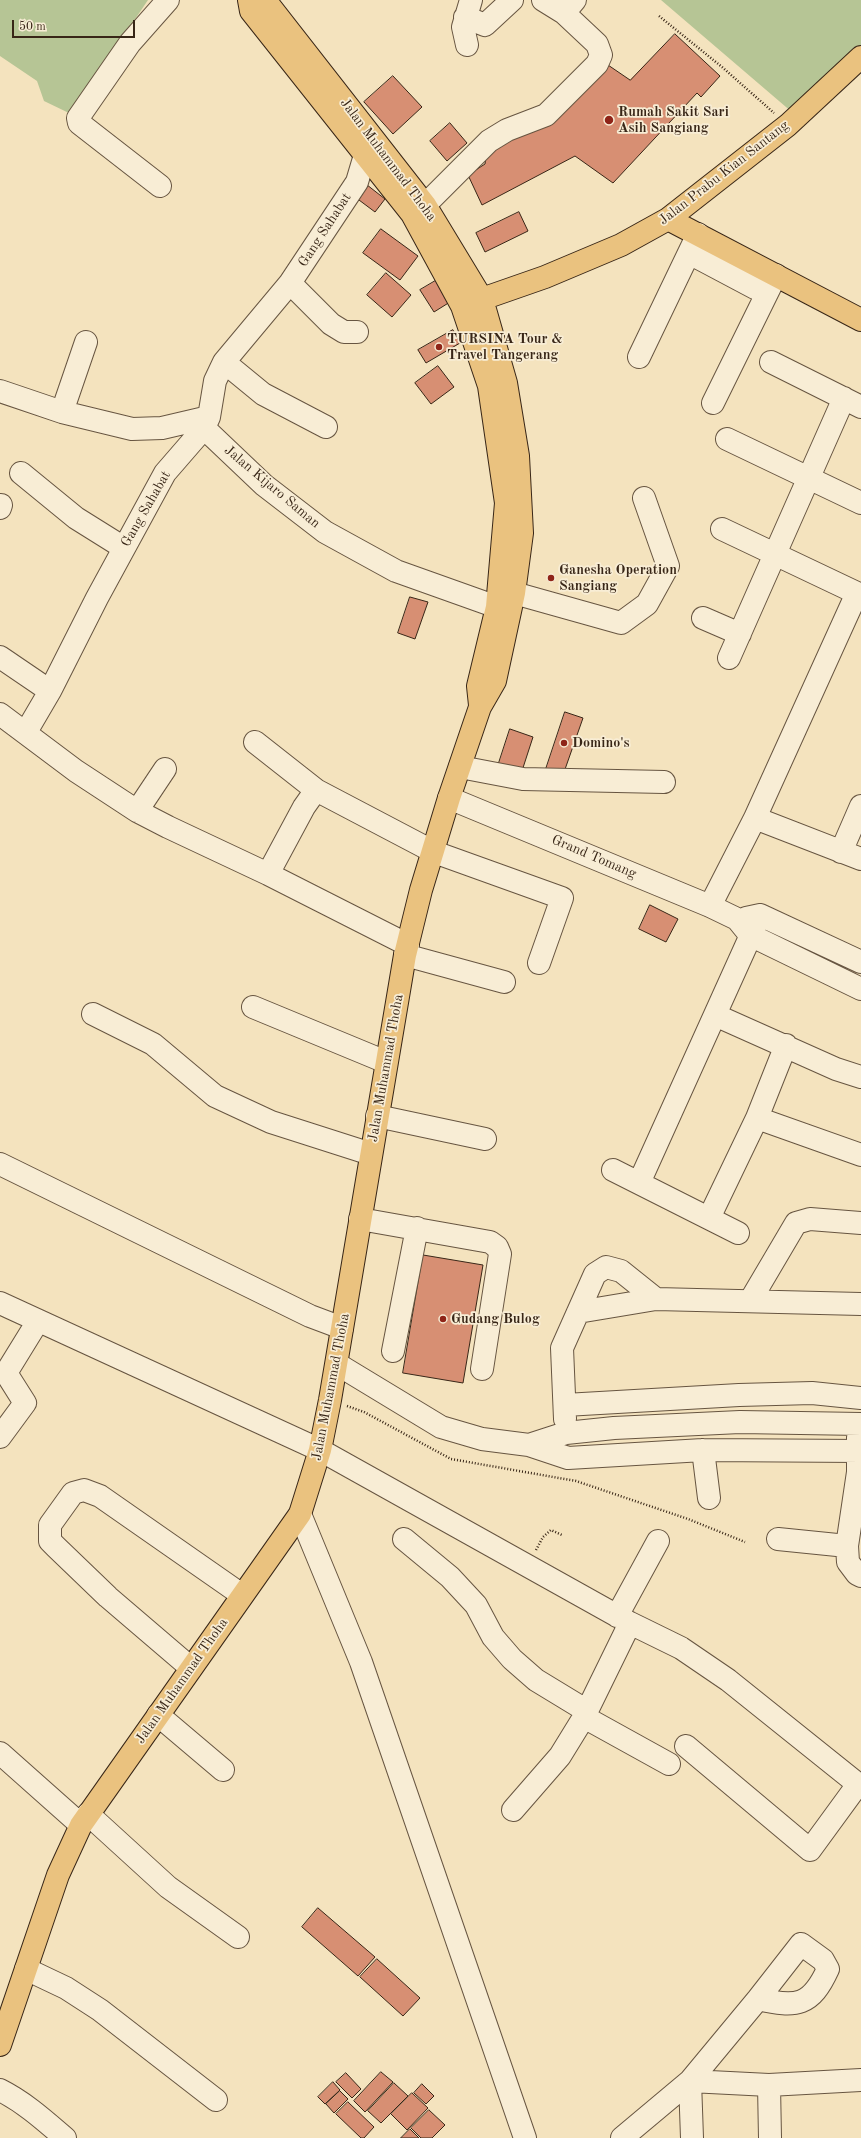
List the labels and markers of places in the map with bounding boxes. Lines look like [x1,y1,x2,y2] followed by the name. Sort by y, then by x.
[618,104,729,136] place label: Rumah Sakit Sari Asih Sangiang
[603,114,615,126] marker: Rumah Sakit Sari Asih Sangiang
[447,331,563,364] place label: TURSINA Tour & Travel Tangerang
[434,342,444,352] marker: TURSINA Tour & Travel Tangerang
[559,562,677,594] place label: Ganesha Operation Sangiang
[546,573,556,583] marker: Ganesha Operation Sangiang
[572,735,630,751] place label: Domino's
[559,738,569,748] marker: Domino's
[451,1311,540,1327] place label: Gudang Bulog
[438,1314,448,1324] marker: Gudang Bulog

